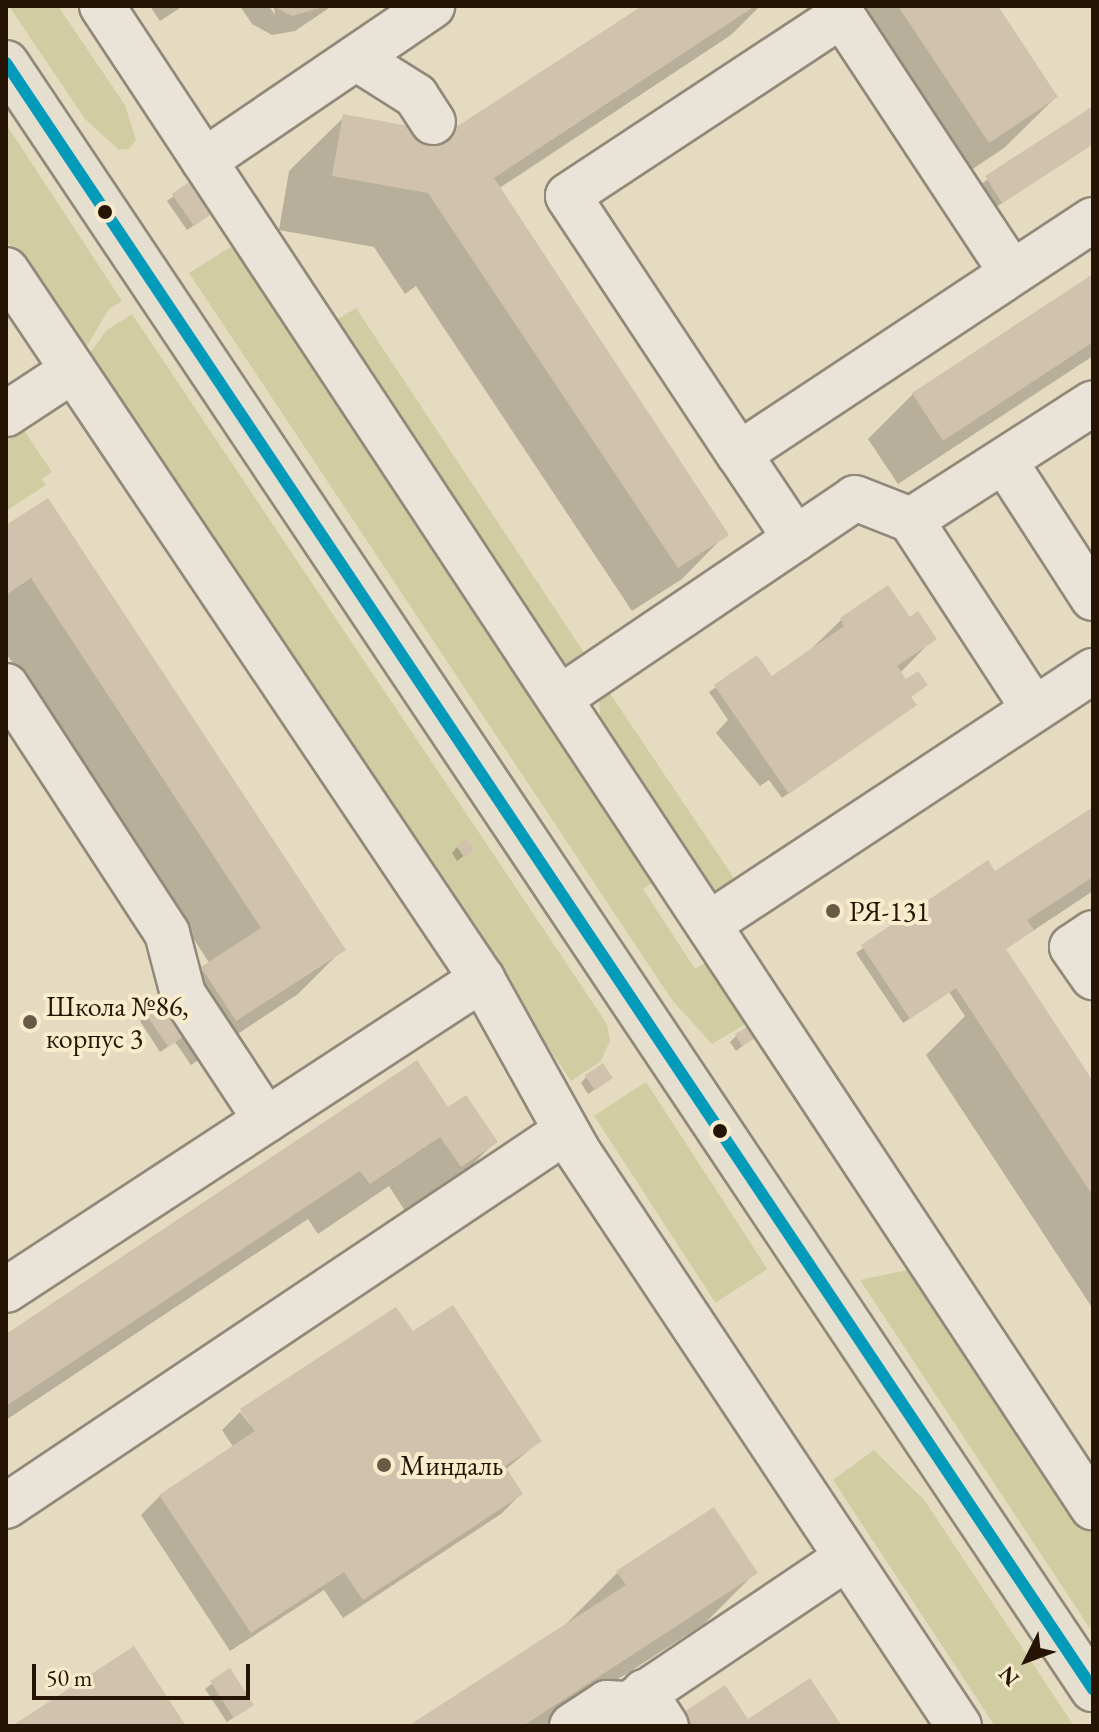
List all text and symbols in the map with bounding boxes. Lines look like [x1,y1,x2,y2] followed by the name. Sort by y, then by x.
[97,204,113,220] unlabelled marker
[849,894,930,928] place label: РЯ-131
[824,902,842,920] marker: РЯ-131
[46,989,189,1055] place label: Школа №86, корпус 3
[21,1013,39,1031] marker: Школа №86, корпус 3
[712,1123,728,1139] unlabelled marker
[400,1448,503,1482] place label: Миндаль
[375,1456,393,1474] marker: Миндаль
[987,1620,1067,1700] north arrow
[36,1648,254,1698] scale bar
[992,1660,1026,1693] text: N
[46,1662,93,1693] text: 50 m

